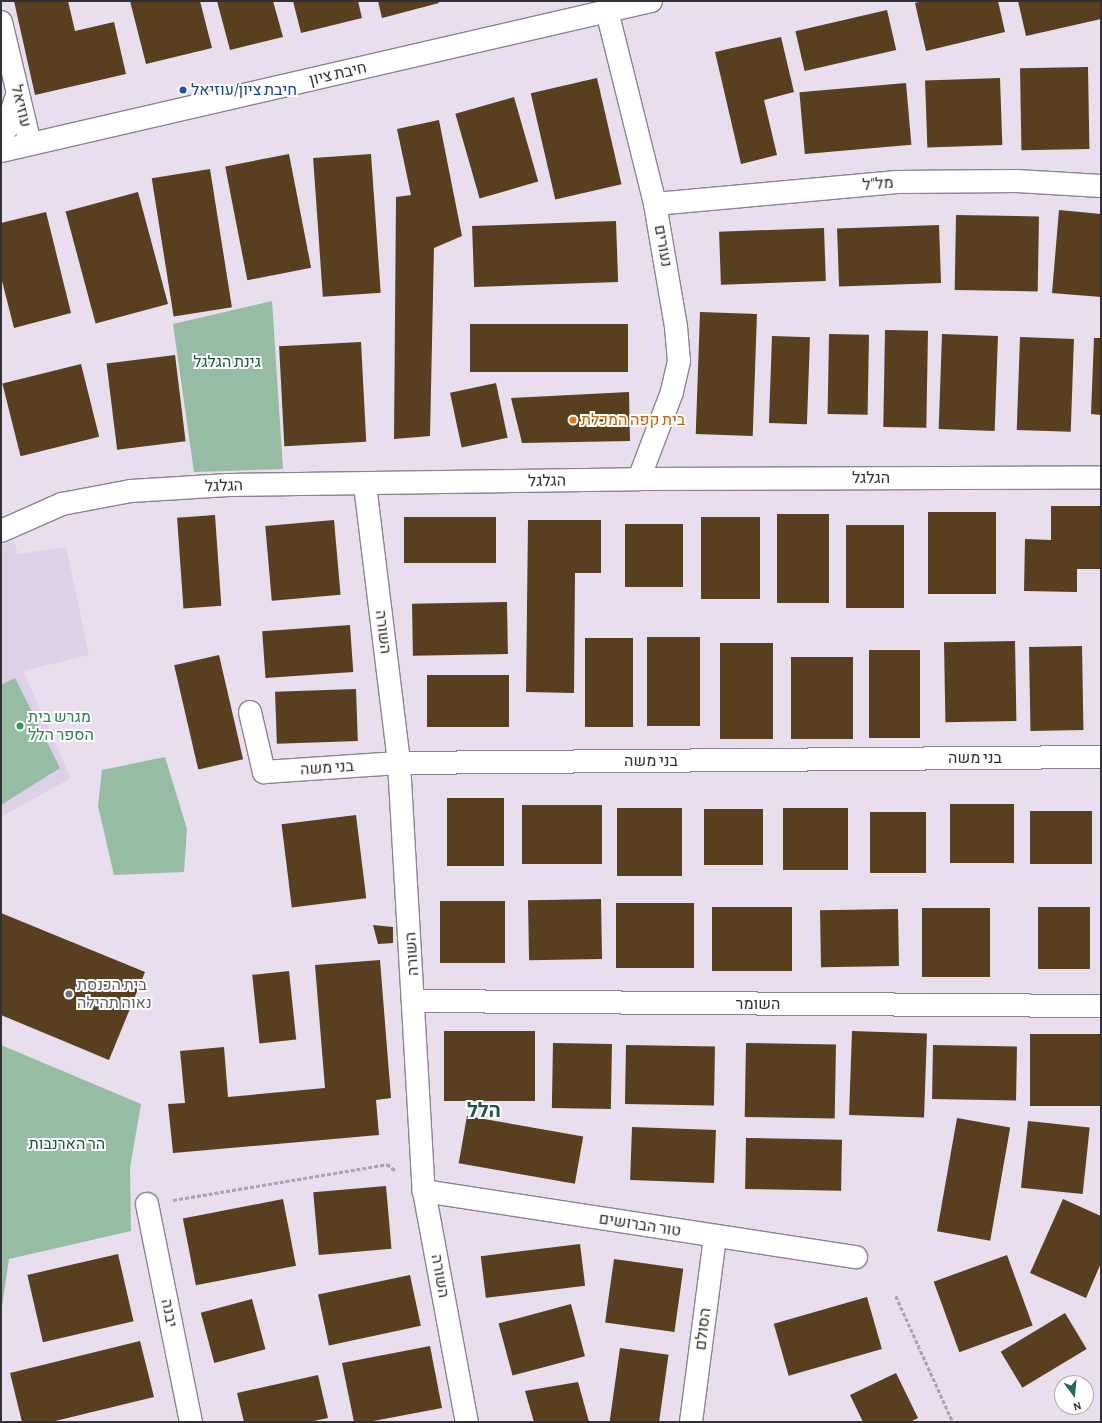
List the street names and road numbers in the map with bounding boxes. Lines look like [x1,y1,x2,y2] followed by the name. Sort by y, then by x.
[307,58,369,90] street label: חיבת ציון
[7,83,35,129] street label: עוזיאל
[862,173,894,195] street label: מל"ל
[650,223,676,269] street label: נעורים
[852,468,890,488] street label: הגלגל
[528,471,566,491] street label: הגלגל
[205,476,243,496] street label: הגלגל
[371,609,395,655] street label: השורה
[948,748,1002,768] street label: בני משה
[624,751,678,771] street label: בני משה
[299,757,355,779] street label: בני משה
[401,931,423,977] street label: השורה
[736,994,780,1014] street label: השומר
[597,1209,683,1241] street label: טור הברושים
[427,1253,453,1299] street label: השורה
[157,1297,181,1329] street label: יבנה
[691,1307,715,1351] street label: הסולם

